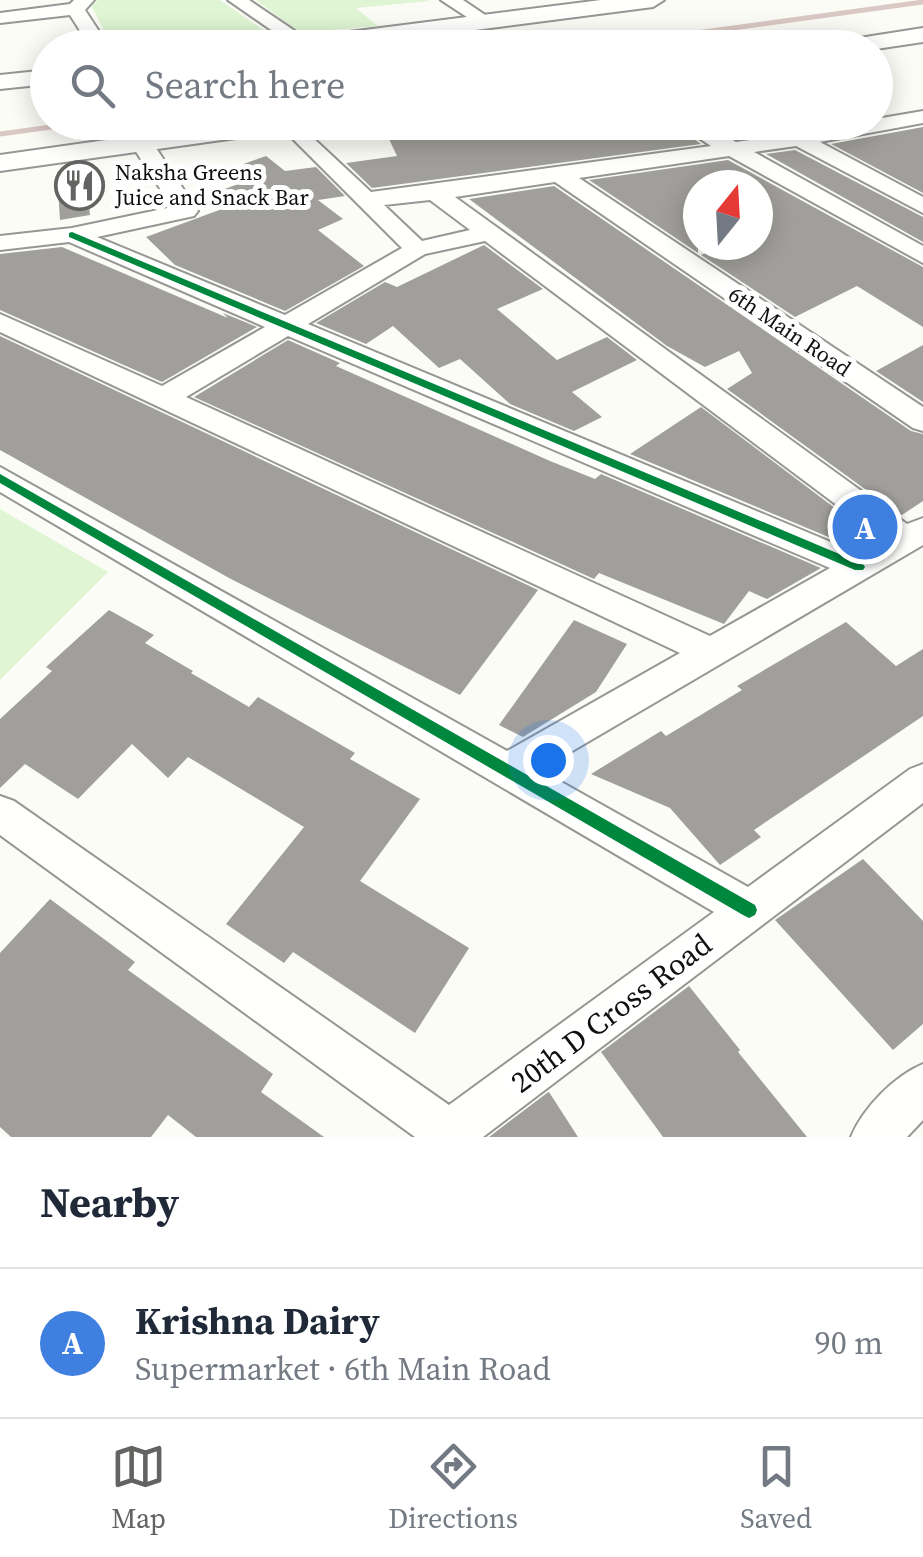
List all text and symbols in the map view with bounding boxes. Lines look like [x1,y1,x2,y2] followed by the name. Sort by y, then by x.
[30,30,893,140] search box
[65,58,120,113] icon: search
[145,59,345,111] text: Search here
[114,157,309,212] place label: Naksha Greens Juice and Snack Bar
[54,159,106,211] restaurant icon: Naksha Greens Juice and Snack Bar
[683,170,773,260] north arrow
[723,279,858,383] street label: 6th Main Road
[832,490,898,564] pin: A
[523,735,574,786] your location
[502,924,720,1102] street label: 20th D Cross Road
[40,1173,179,1231] text: Nearby
[135,1295,380,1347] text: Krishna Dairy
[62,1321,83,1365] text: A
[815,1321,883,1365] text: 90 m
[135,1347,551,1391] text: Supermarket · 6th Main Road
[111,1439,166,1537] tab: Map
[388,1439,518,1537] tab: Directions
[740,1439,812,1537] tab: Saved

